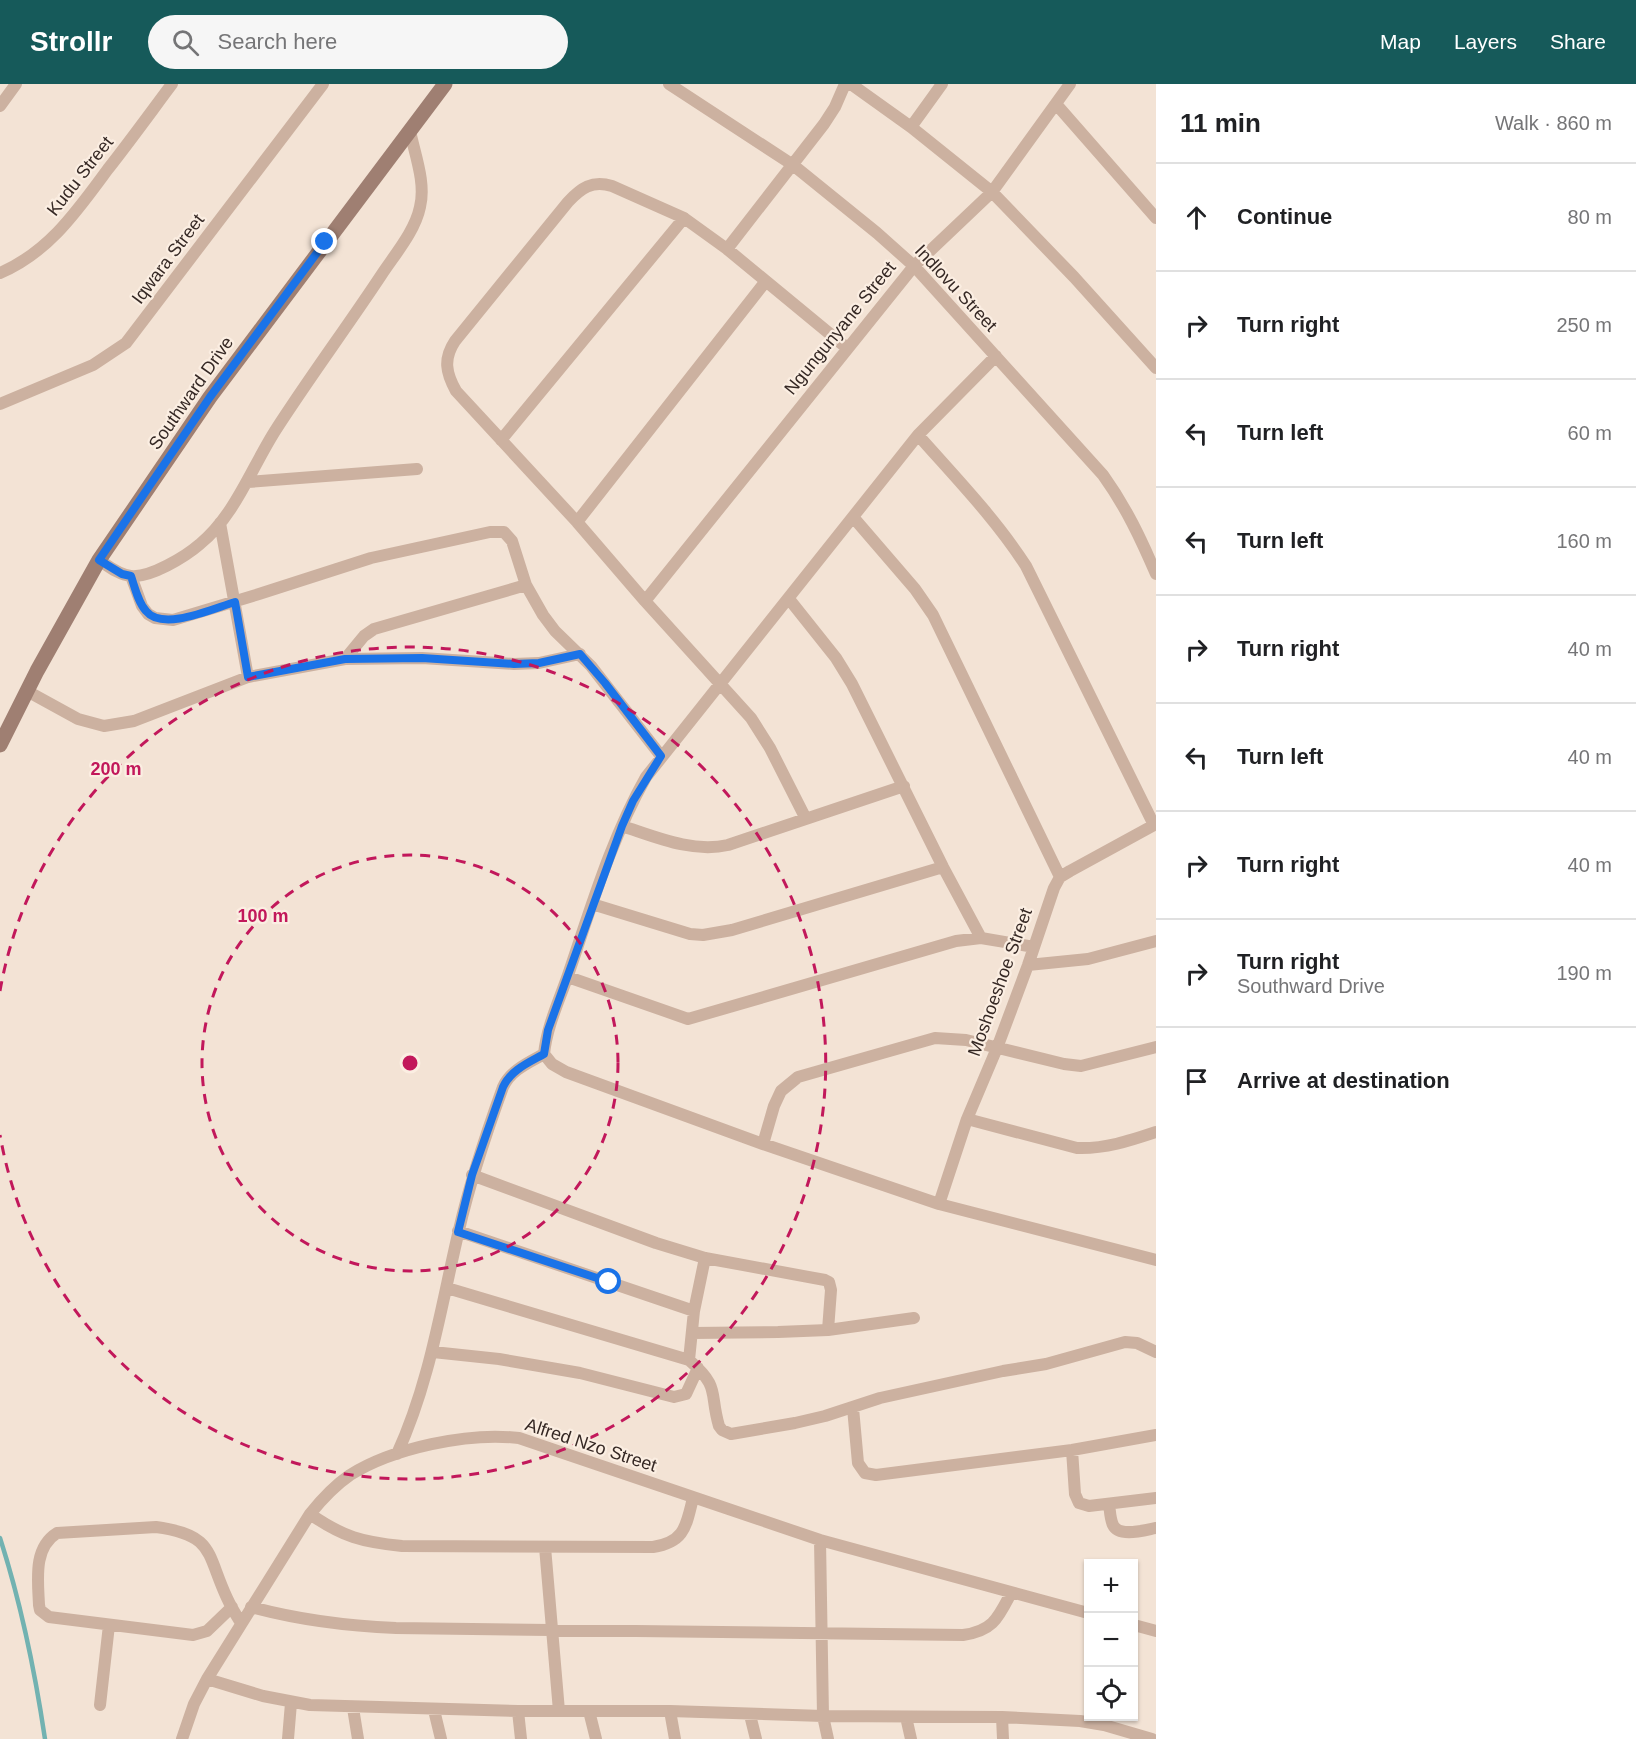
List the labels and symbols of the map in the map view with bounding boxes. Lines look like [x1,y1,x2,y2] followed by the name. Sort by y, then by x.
[43,132,117,220] street label: Kudu Street
[128,210,208,308] street label: Iqwara Street
[311,228,337,254] route end
[911,241,1001,335] street label: Indlovu Street
[780,258,900,398] street label: Ngungunyane Street
[145,333,237,453] street label: Southward Drive
[90,759,142,779] text: 200 m
[964,905,1036,1059] street label: Moshoeshoe Street
[237,906,289,926] text: 100 m
[400,1053,420,1073] centre of rings
[595,1268,621,1294] route start
[523,1414,659,1476] street label: Alfred Nzo Street

